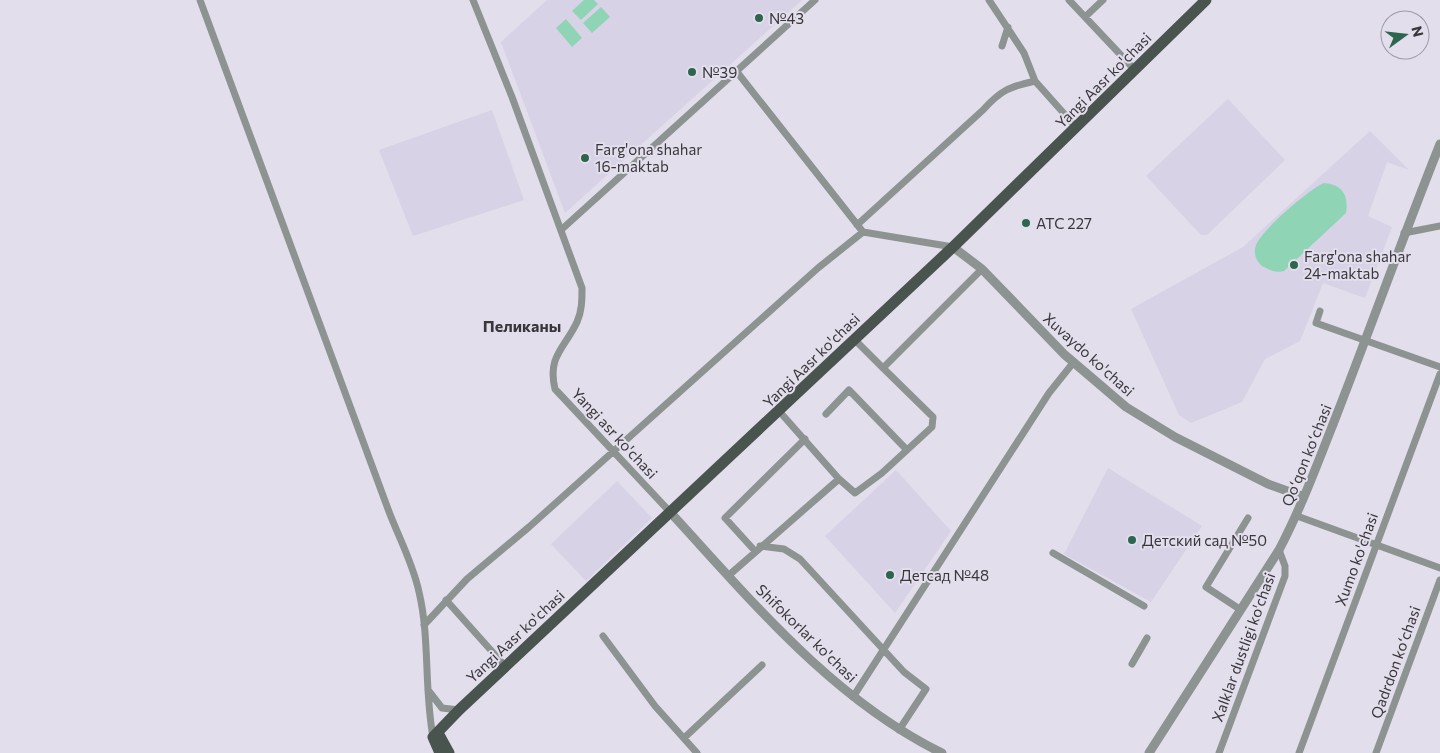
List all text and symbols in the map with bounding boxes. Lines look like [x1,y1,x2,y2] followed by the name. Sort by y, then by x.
[769,9,804,27] place label: №43
[1380,10,1430,60] north arrow
[753,12,765,24] marker: №43
[1408,24,1428,39] text: N
[1052,29,1154,131] street label: Yangi Aasr ko'chasi
[702,63,737,81] place label: №39
[686,66,698,78] marker: №39
[595,140,702,175] place label: Farg'ona shahar 16-maktab
[579,152,591,164] marker: Farg'ona shahar 16-maktab
[1036,214,1092,232] place label: АТС 227
[1020,217,1032,229] marker: АТС 227
[1304,247,1411,282] place label: Farg'ona shahar 24-maktab
[1288,259,1300,271] marker: Farg'ona shahar 24-maktab
[759,309,863,411] street label: Yangi Aasr ko'chasi
[1040,309,1138,399] street label: Xuvaydo ko'chasi
[483,316,561,335] district label: Пеликаны
[568,384,662,482] street label: Yangi asr ko'chasi
[1277,401,1335,509] street label: Qoʻqon koʻchasi
[1331,510,1381,608] street label: Xumo ko'chasi
[1142,531,1267,549] place label: Детский сад №50
[1126,534,1138,546] marker: Детский сад №50
[900,566,989,584] place label: Детсад №48
[884,569,896,581] marker: Детсад №48
[1208,570,1278,724] street label: Xalklar dustligi ko'chasi
[753,580,861,686] street label: Shifokorlar ko'chasi
[462,586,568,686] street label: Yangi Aasr ko'chasi
[1366,603,1424,721] street label: Qadrdon koʻchasi

